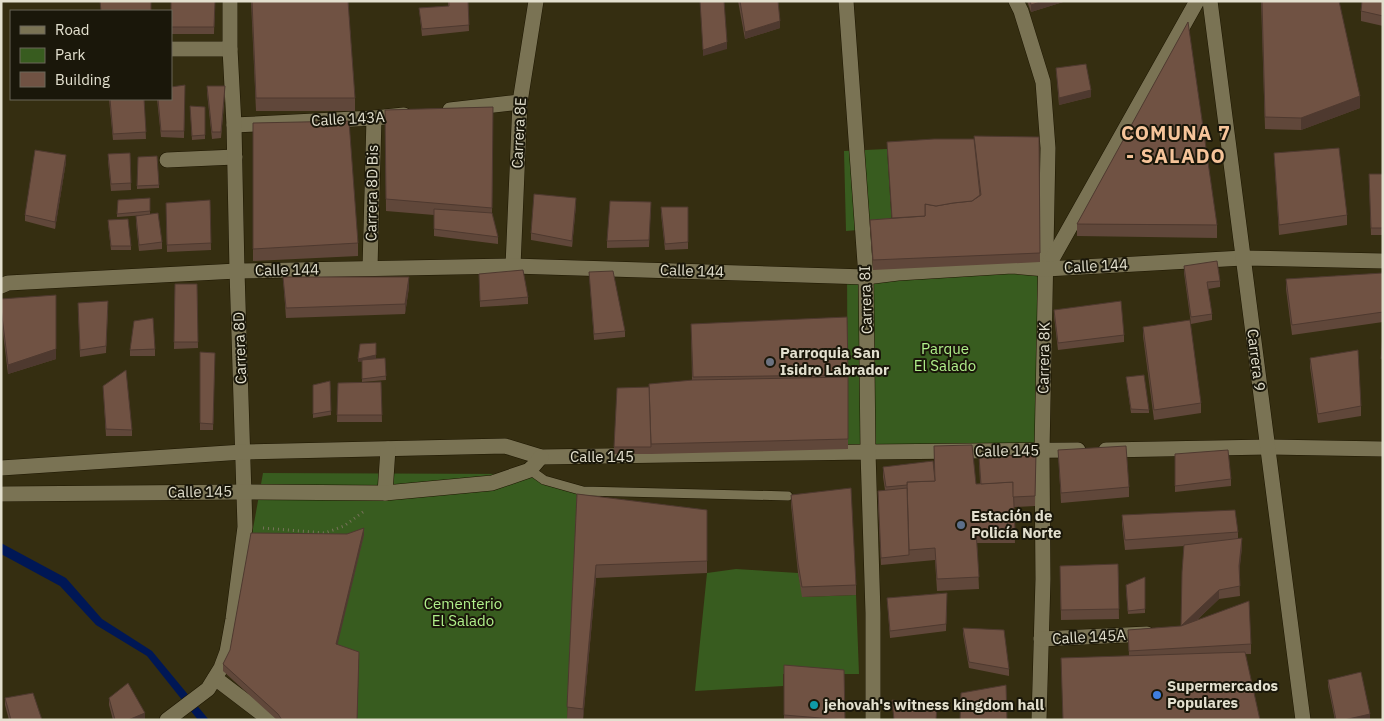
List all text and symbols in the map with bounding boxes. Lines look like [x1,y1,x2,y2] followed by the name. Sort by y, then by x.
[10,10,172,100] legend
[55,20,90,39] text: Road
[55,45,85,64] text: Park
[55,70,110,89] text: Building
[507,97,530,169] street label: Carrera 8E
[311,107,386,130] street label: Calle 143A
[1121,119,1231,169] district label: COMUNA 7 - SALADO
[361,144,382,242] street label: Carrera 8D Bis
[1063,254,1129,277] street label: Calle 144
[255,259,319,280] street label: Calle 144
[660,260,724,281] street label: Calle 144
[855,265,876,335] street label: Carrera 8I
[229,311,250,385] street label: Carrera 8D
[1033,321,1054,394] street label: Carrera 8K
[1243,328,1270,392] street label: Carrera 9
[914,339,976,375] park label: Parque El Salado
[780,343,889,379] place label: Parroquia San Isidro Labrador
[764,356,776,368] marker: Parroquia San Isidro Labrador
[975,440,1039,461] street label: Calle 145
[570,447,634,466] street label: Calle 145
[168,481,232,502] street label: Calle 145
[971,506,1062,542] place label: Estación de Policía Norte
[955,519,967,531] marker: Estación de Policía Norte
[424,594,502,630] park label: Cementerio El Salado
[1052,625,1127,648] street label: Calle 145A
[1167,676,1279,712] place label: Supermercados Populares
[1151,689,1163,701] marker: Supermercados Populares
[823,695,1044,714] place label: jehovah's witness kingdom hall
[808,699,820,711] marker: jehovah's witness kingdom hall

